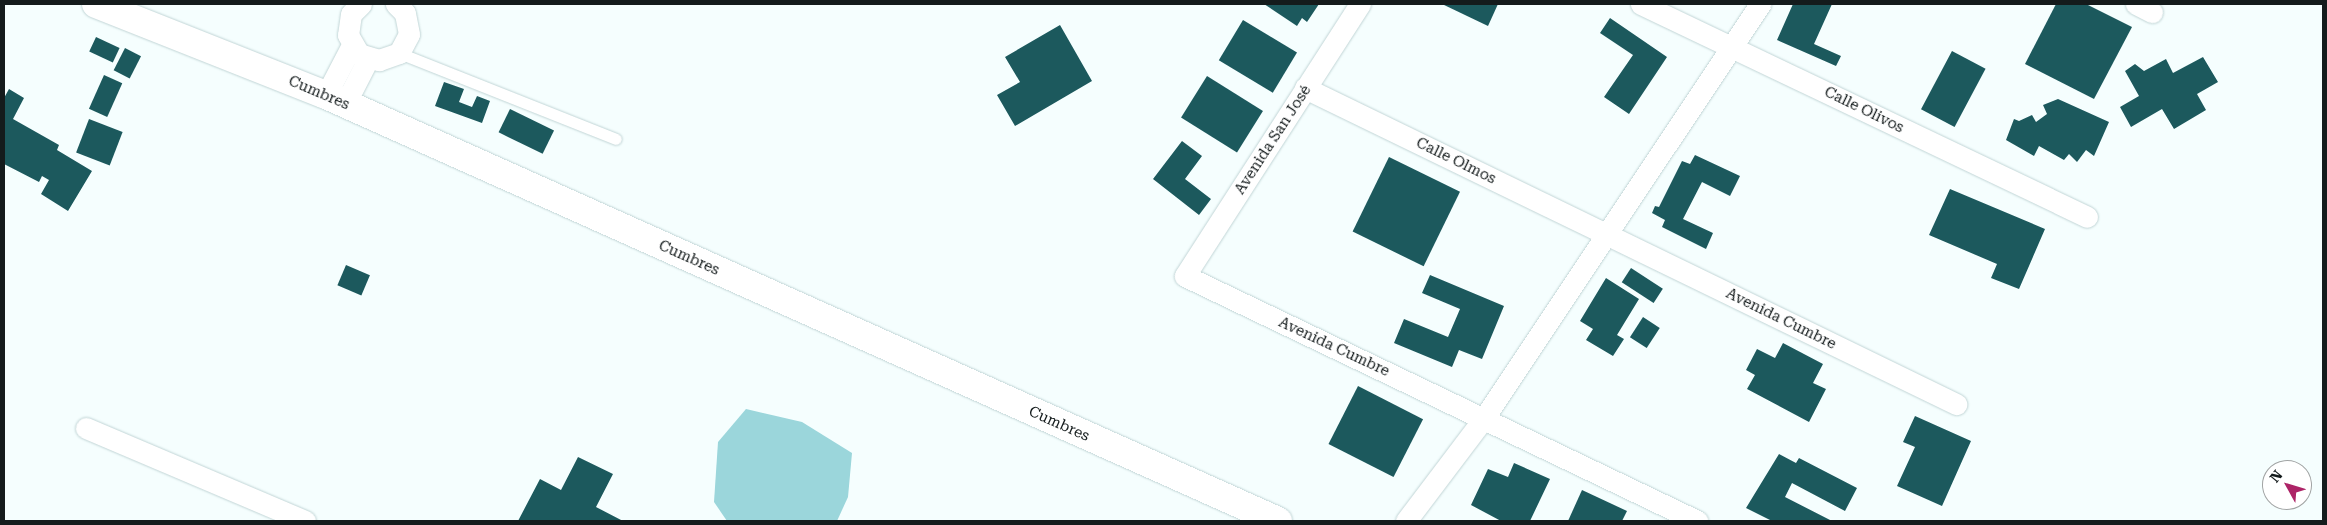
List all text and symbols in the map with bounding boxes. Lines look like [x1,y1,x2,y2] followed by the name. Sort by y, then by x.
[286,72,352,114] street label: Cumbres
[1231,82,1315,198] street label: Avenida San José
[1821,83,1907,137] street label: Calle Olivos
[1413,134,1499,188] street label: Calle Olmos
[656,237,722,279] street label: Cumbres
[1723,285,1839,353] street label: Avenida Cumbre
[1276,313,1392,381] street label: Avenida Cumbre
[1026,403,1092,445] street label: Cumbres
[2262,460,2312,510] north arrow
[2267,467,2286,485] text: N

